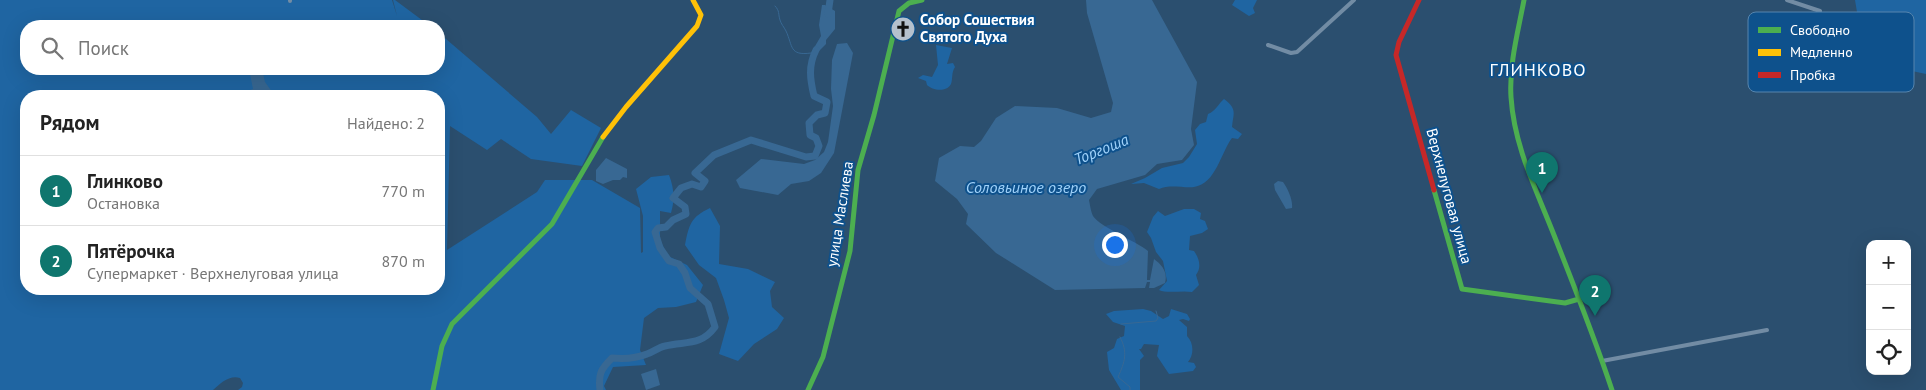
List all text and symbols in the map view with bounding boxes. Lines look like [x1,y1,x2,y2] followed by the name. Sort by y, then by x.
[920,10,1034,46] place label: Собор Сошествия Святого Духа
[1748,12,1914,92] legend
[890,16,916,42] church icon: Собор Сошествия Святого Духа
[20,20,445,75] search box
[1790,21,1850,39] text: Свободно
[38,34,66,62] icon: search
[78,36,129,60] text: Поиск
[1790,43,1853,61] text: Медленно
[1489,58,1587,81] district label: ГЛИНКОВО
[1790,66,1835,84] text: Пробка
[40,109,99,136] text: Рядом
[347,113,425,133] text: Найдено: 2
[1422,126,1477,266] street label: Верхнелуговая улица
[1071,129,1131,169] water label: Торгоша
[1526,152,1558,193] pin: 1
[822,160,857,268] street label: улица Маслиева
[87,169,163,193] text: Глинково
[966,177,1086,197] water label: Соловьиное озеро
[51,181,61,201] text: 1
[382,181,425,201] text: 770 m
[87,193,160,213] text: Остановка
[1102,232,1128,258] your location
[87,239,175,263] text: Пятёрочка
[1866,240,1911,375] map controls
[1866,240,1911,285] button: +
[51,251,61,271] text: 2
[382,251,425,271] text: 870 m
[87,263,339,283] text: Супермаркет · Верхнелуговая улица
[1579,275,1611,316] pin: 2
[1866,285,1911,330] button: −
[1866,330,1911,375] button: locate

